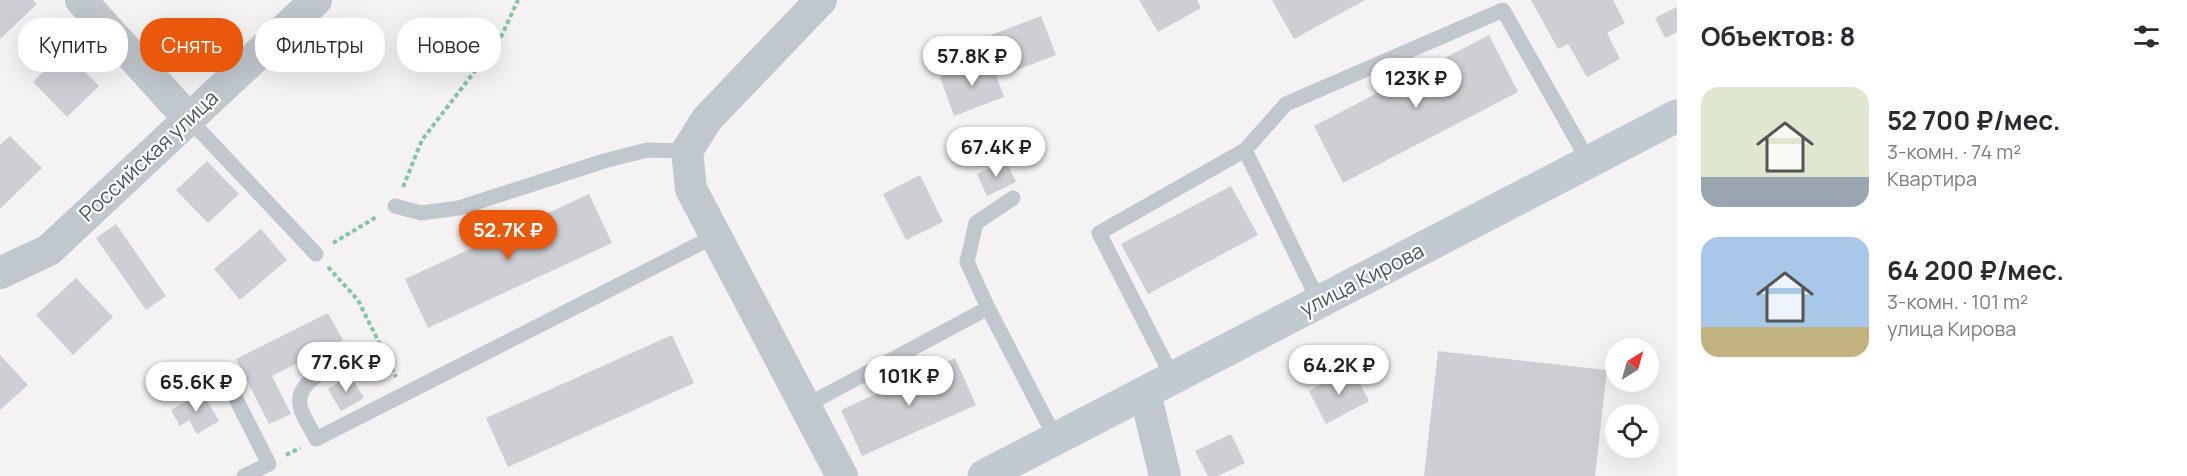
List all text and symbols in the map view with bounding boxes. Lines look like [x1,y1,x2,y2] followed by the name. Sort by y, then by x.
[18,18,128,72] chip: Купить
[140,18,243,72] chip: Снять
[255,18,385,72] chip: Фильтры
[397,18,501,72] chip: Новое
[1701,18,1855,54] text: Объектов: 8
[2130,20,2163,53] icon: filters
[917,36,1027,87] pin: 57.8K ₽
[937,42,1007,69] text: 57.8K ₽
[1367,58,1465,109] pin: 123K ₽
[1385,64,1447,91] text: 123K ₽
[73,83,224,227] street label: Российская улица
[1887,102,2061,138] text: 52 700 ₽/мес.
[1749,111,1821,183] icon: home
[941,127,1051,178] pin: 67.4K ₽
[960,133,1032,160] text: 67.4K ₽
[1887,138,2021,165] text: 3-комн. · 74 m²
[1887,165,1977,192] text: Квартира
[453,210,563,261] pin: 52.7K ₽
[473,216,543,243] text: 52.7K ₽
[1295,236,1428,322] street label: улица Кирова
[1887,252,2064,288] text: 64 200 ₽/мес.
[1749,261,1821,333] icon: home
[1887,288,2028,315] text: 3-комн. · 101 m²
[1887,315,2016,342] text: улица Кирова
[1605,338,1659,392] north arrow
[1605,338,1659,458] map controls
[291,342,401,393] pin: 77.6K ₽
[1284,345,1394,396] pin: 64.2K ₽
[311,348,381,375] text: 77.6K ₽
[1303,351,1375,378] text: 64.2K ₽
[860,356,958,407] pin: 101K ₽
[141,362,251,413] pin: 65.6K ₽
[879,362,939,389] text: 101K ₽
[160,368,232,395] text: 65.6K ₽
[1605,404,1659,458] button: locate

